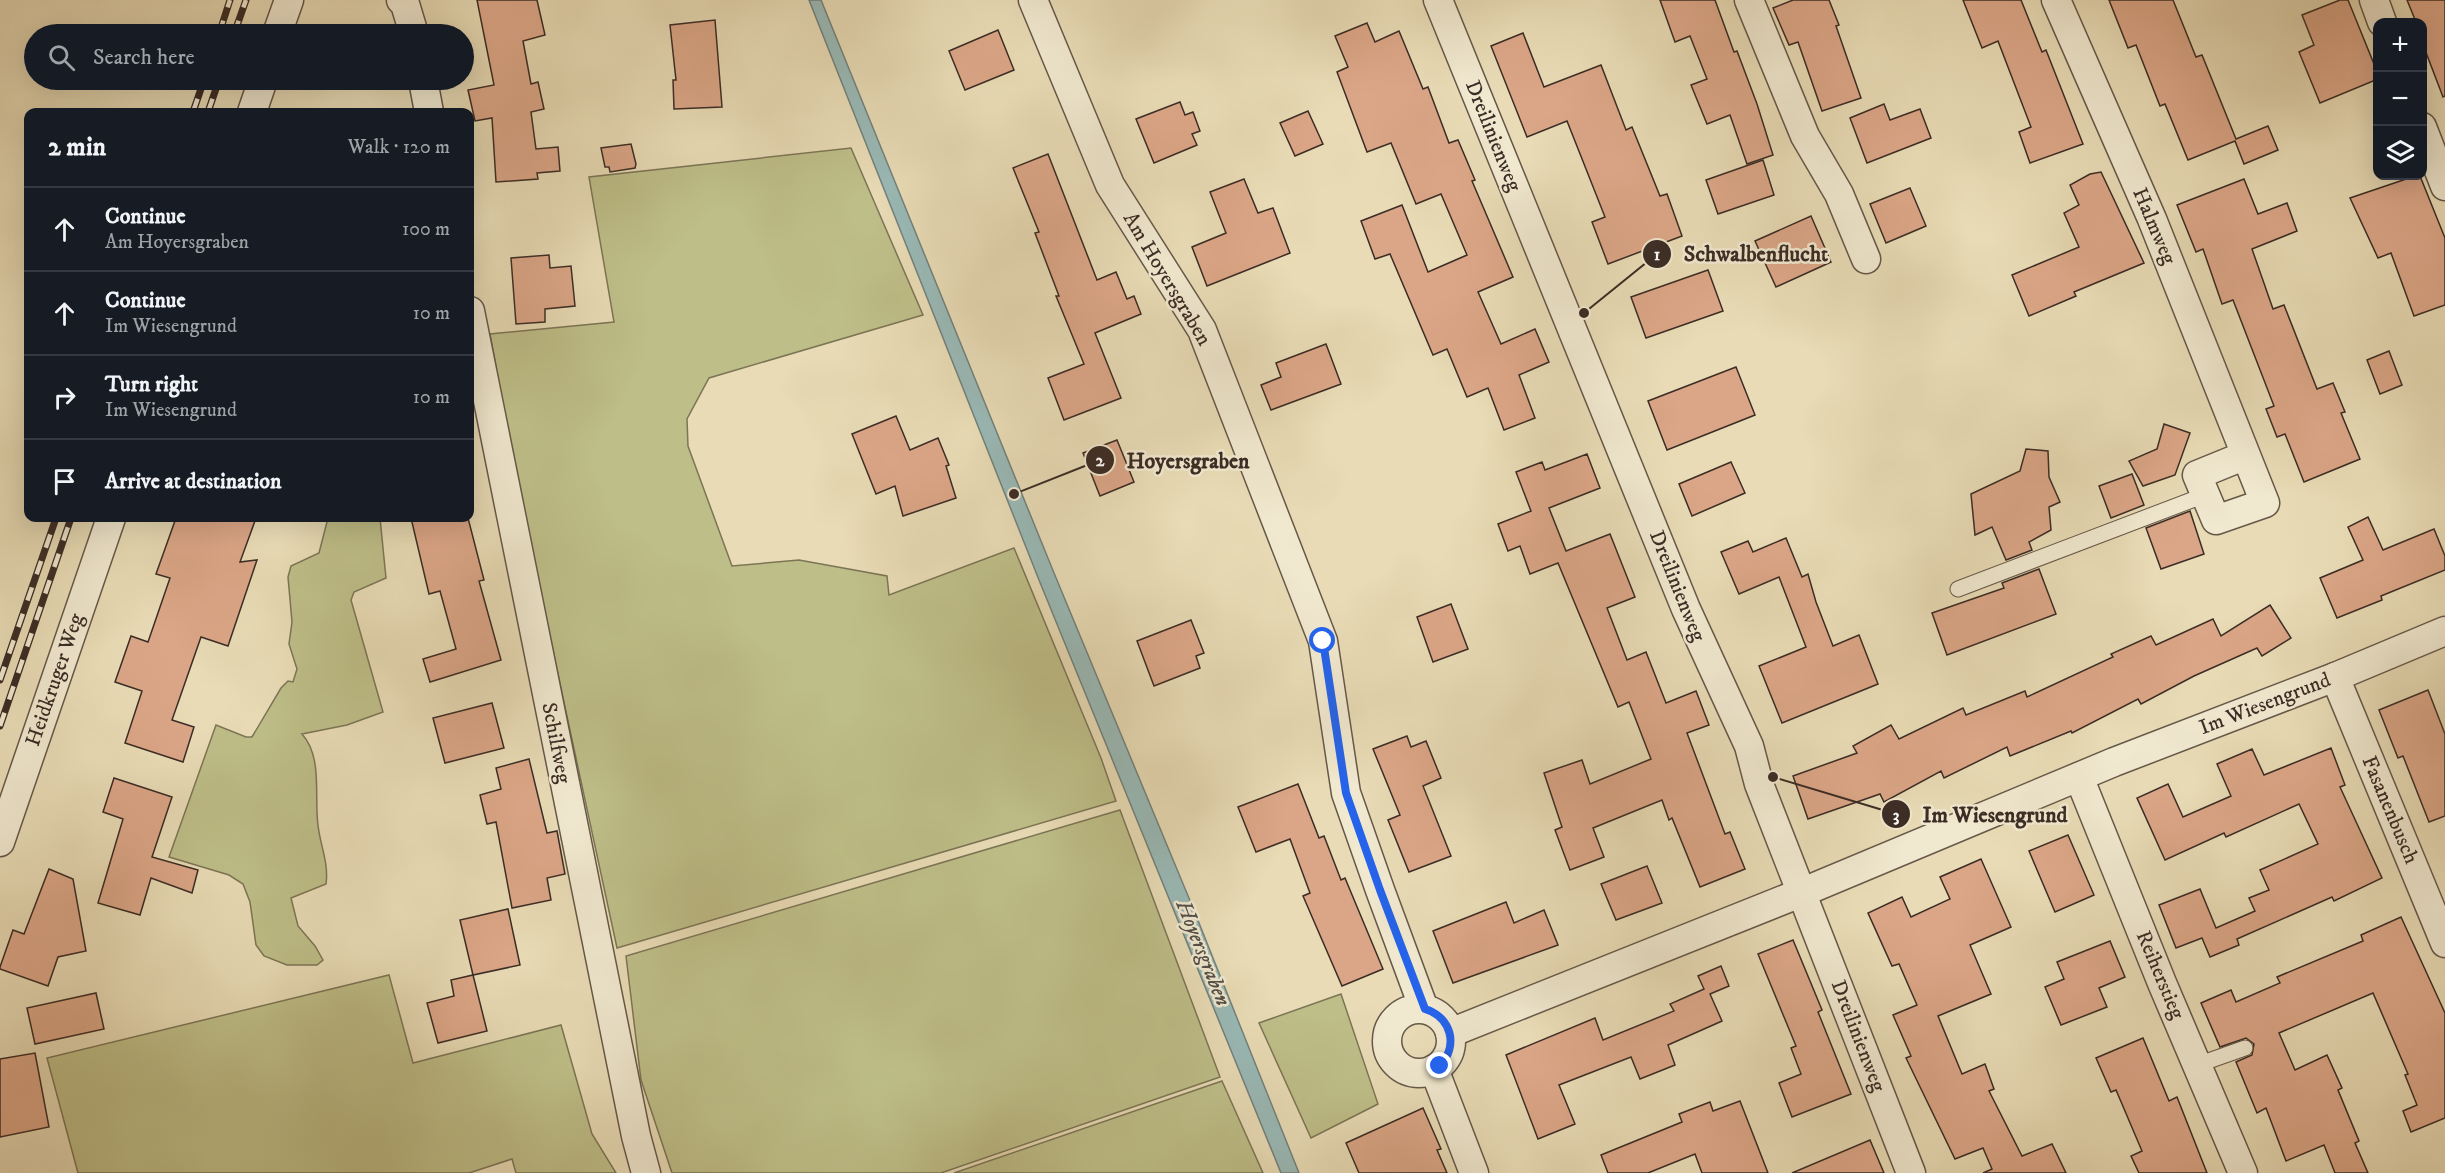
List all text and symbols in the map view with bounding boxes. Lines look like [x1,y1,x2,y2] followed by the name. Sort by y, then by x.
[2373,18,2427,180] map controls
[2373,18,2427,72] button: +
[24,24,474,90] search box
[45,41,78,74] icon: search
[93,44,195,71] text: Search here
[2373,72,2427,126] button: −
[1459,77,1527,196] street label: Dreilinienweg
[2373,126,2427,180] button: layers
[48,131,106,164] text: 2 min
[348,135,450,160] text: Walk · 120 m
[2126,184,2182,269] street label: Halmweg
[105,203,186,230] text: Continue
[1117,208,1217,350] street label: Am Hoyersgraben
[48,213,81,246] icon: ahead
[402,217,450,242] text: 100 m
[105,230,249,255] text: Am Hoyersgraben
[1642,234,1841,274] callout: Schwalbenflucht
[1684,241,1828,268] text: Schwalbenflucht
[1654,244,1661,266] text: 1
[105,287,186,314] text: Continue
[48,297,81,330] icon: ahead
[413,301,450,326] text: 10 m
[105,314,237,339] text: Im Wiesengrund
[105,371,198,398] text: Turn right
[48,381,81,414] icon: right
[413,385,450,410] text: 10 m
[105,398,237,423] text: Im Wiesengrund
[1085,440,1262,480] callout: Hoyersgraben
[1126,448,1250,475] text: Hoyersgraben
[1096,450,1106,472] text: 2
[48,465,81,498] icon: arrive
[105,468,282,495] text: Arrive at destination
[1643,527,1711,646] street label: Dreilinienweg
[20,609,90,750] street label: Heidkruger Weg
[1309,627,1335,653] route start
[2196,667,2335,741] street label: Im Wiesengrund
[535,700,577,786] street label: Schilfweg
[2356,752,2424,868] street label: Fasanenbusch
[1881,794,2080,834] callout: Im Wiesengrund
[1922,802,2069,829] text: Im Wiesengrund
[1893,805,1900,827] text: 3
[1169,895,1237,1010] water label: Hoyersgraben
[2130,927,2191,1024] street label: Reiherstieg
[1825,976,1891,1096] street label: Dreilinienweg
[1426,1052,1452,1078] route end

